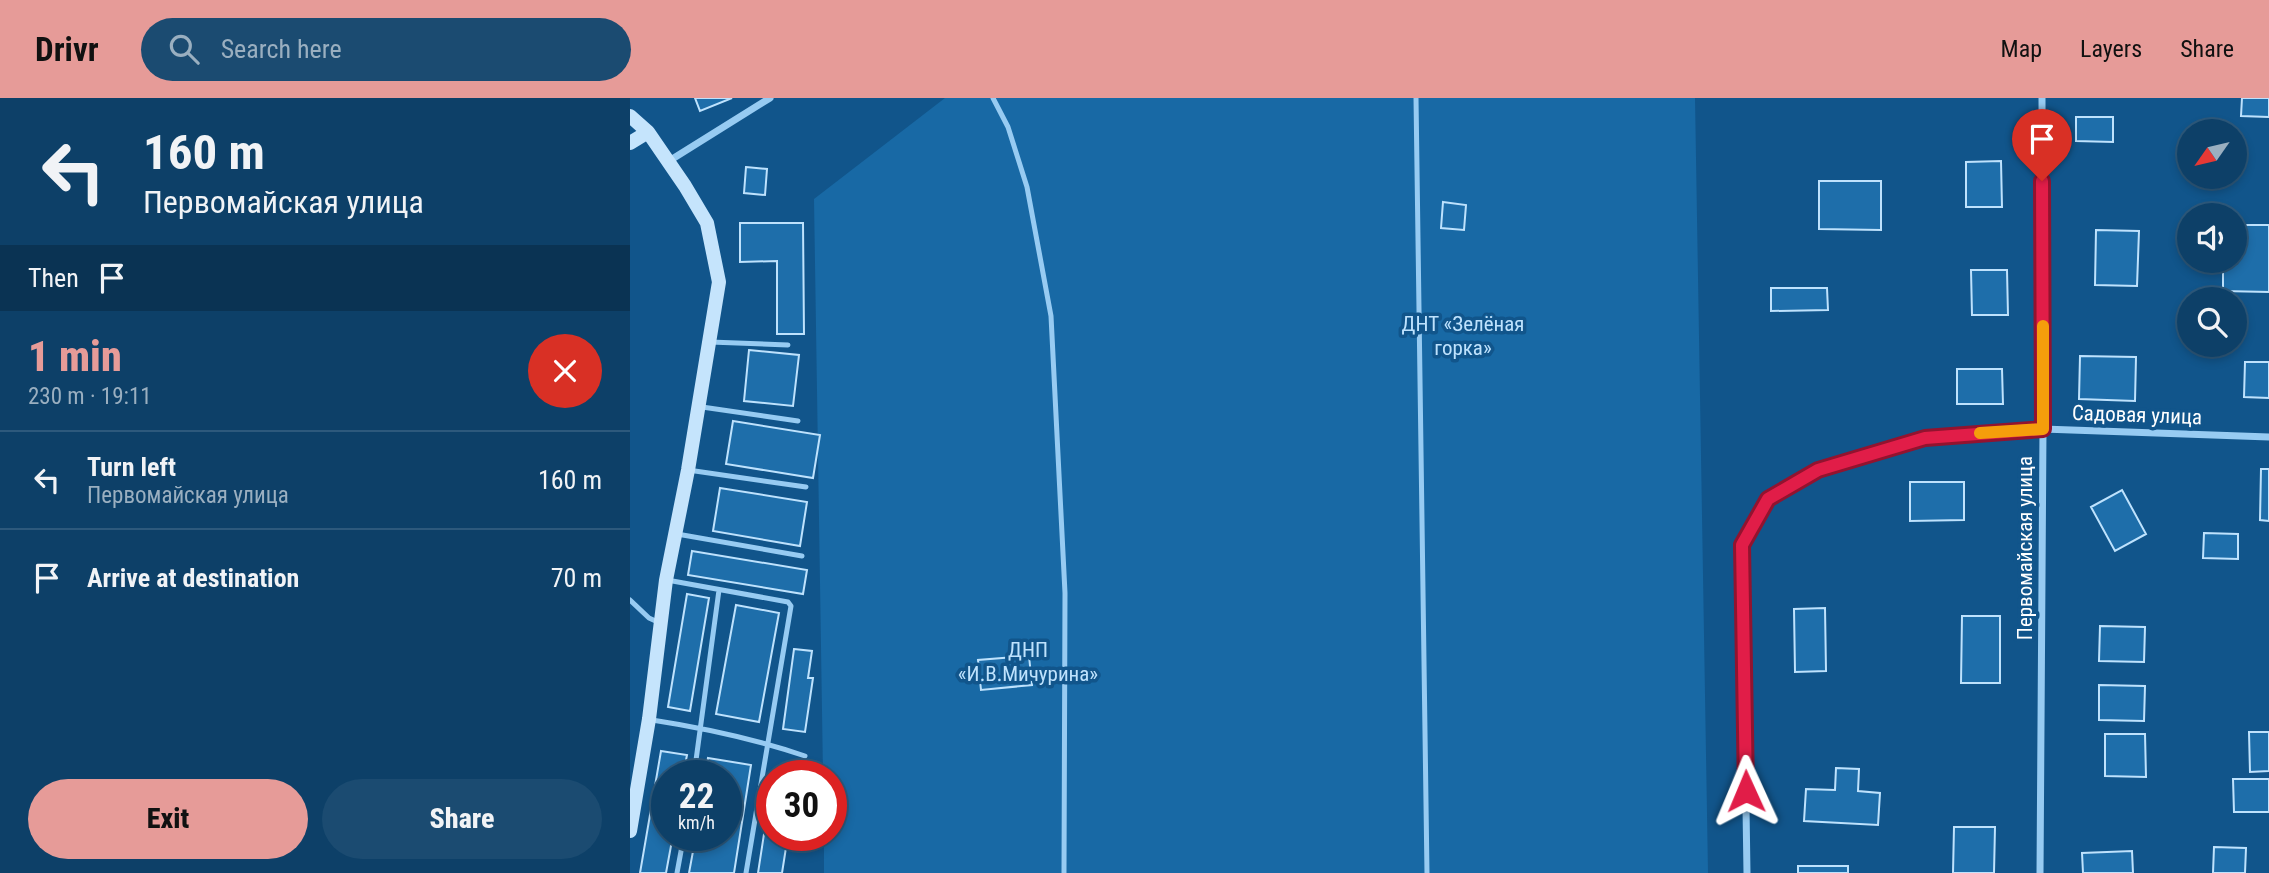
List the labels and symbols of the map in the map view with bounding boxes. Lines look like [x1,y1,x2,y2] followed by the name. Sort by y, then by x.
[2012,109,2072,181] pin
[2177,119,2247,189] north arrow
[1402,312,1524,360] park label: ДНТ «Зелёная горка»
[2072,401,2202,429] street label: Садовая улица
[2013,456,2037,640] street label: Первомайская улица
[958,638,1098,686] park label: ДНП «И.В.Мичурина»
[1709,754,1783,828] position arrow
[756,760,847,851] speed limit sign: 30

